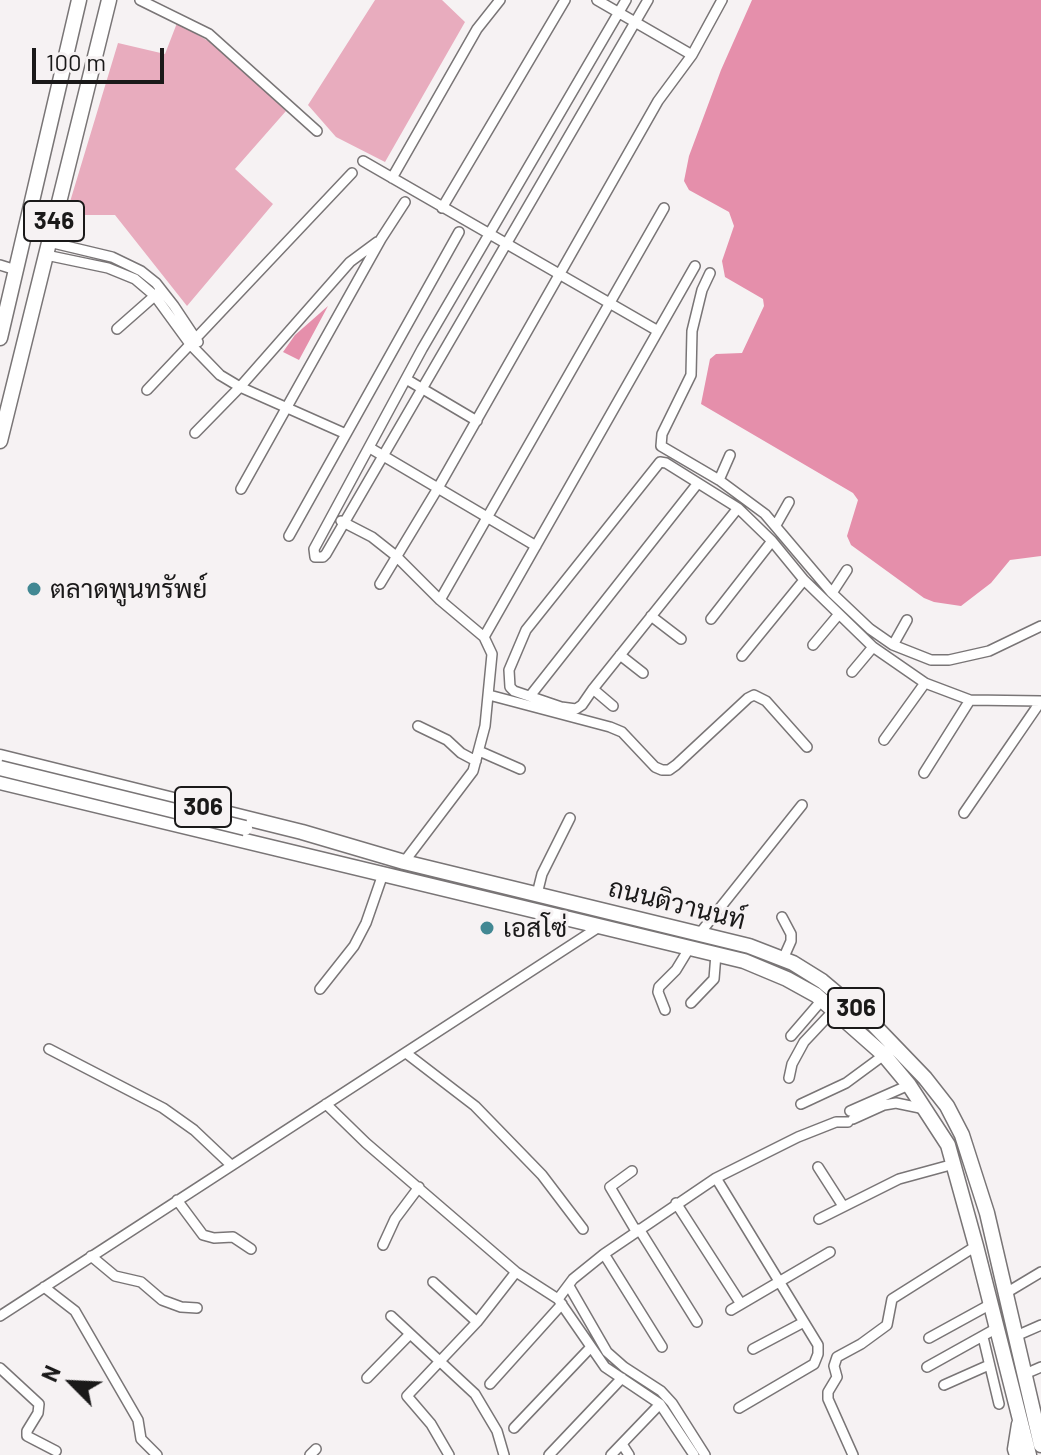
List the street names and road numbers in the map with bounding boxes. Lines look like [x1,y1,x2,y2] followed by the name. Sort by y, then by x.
[24,201,84,241] road number: 346
[175,787,231,827] road number: 306
[605,872,749,936] street label: ถนนติวานนท์
[828,988,884,1028] road number: 306

